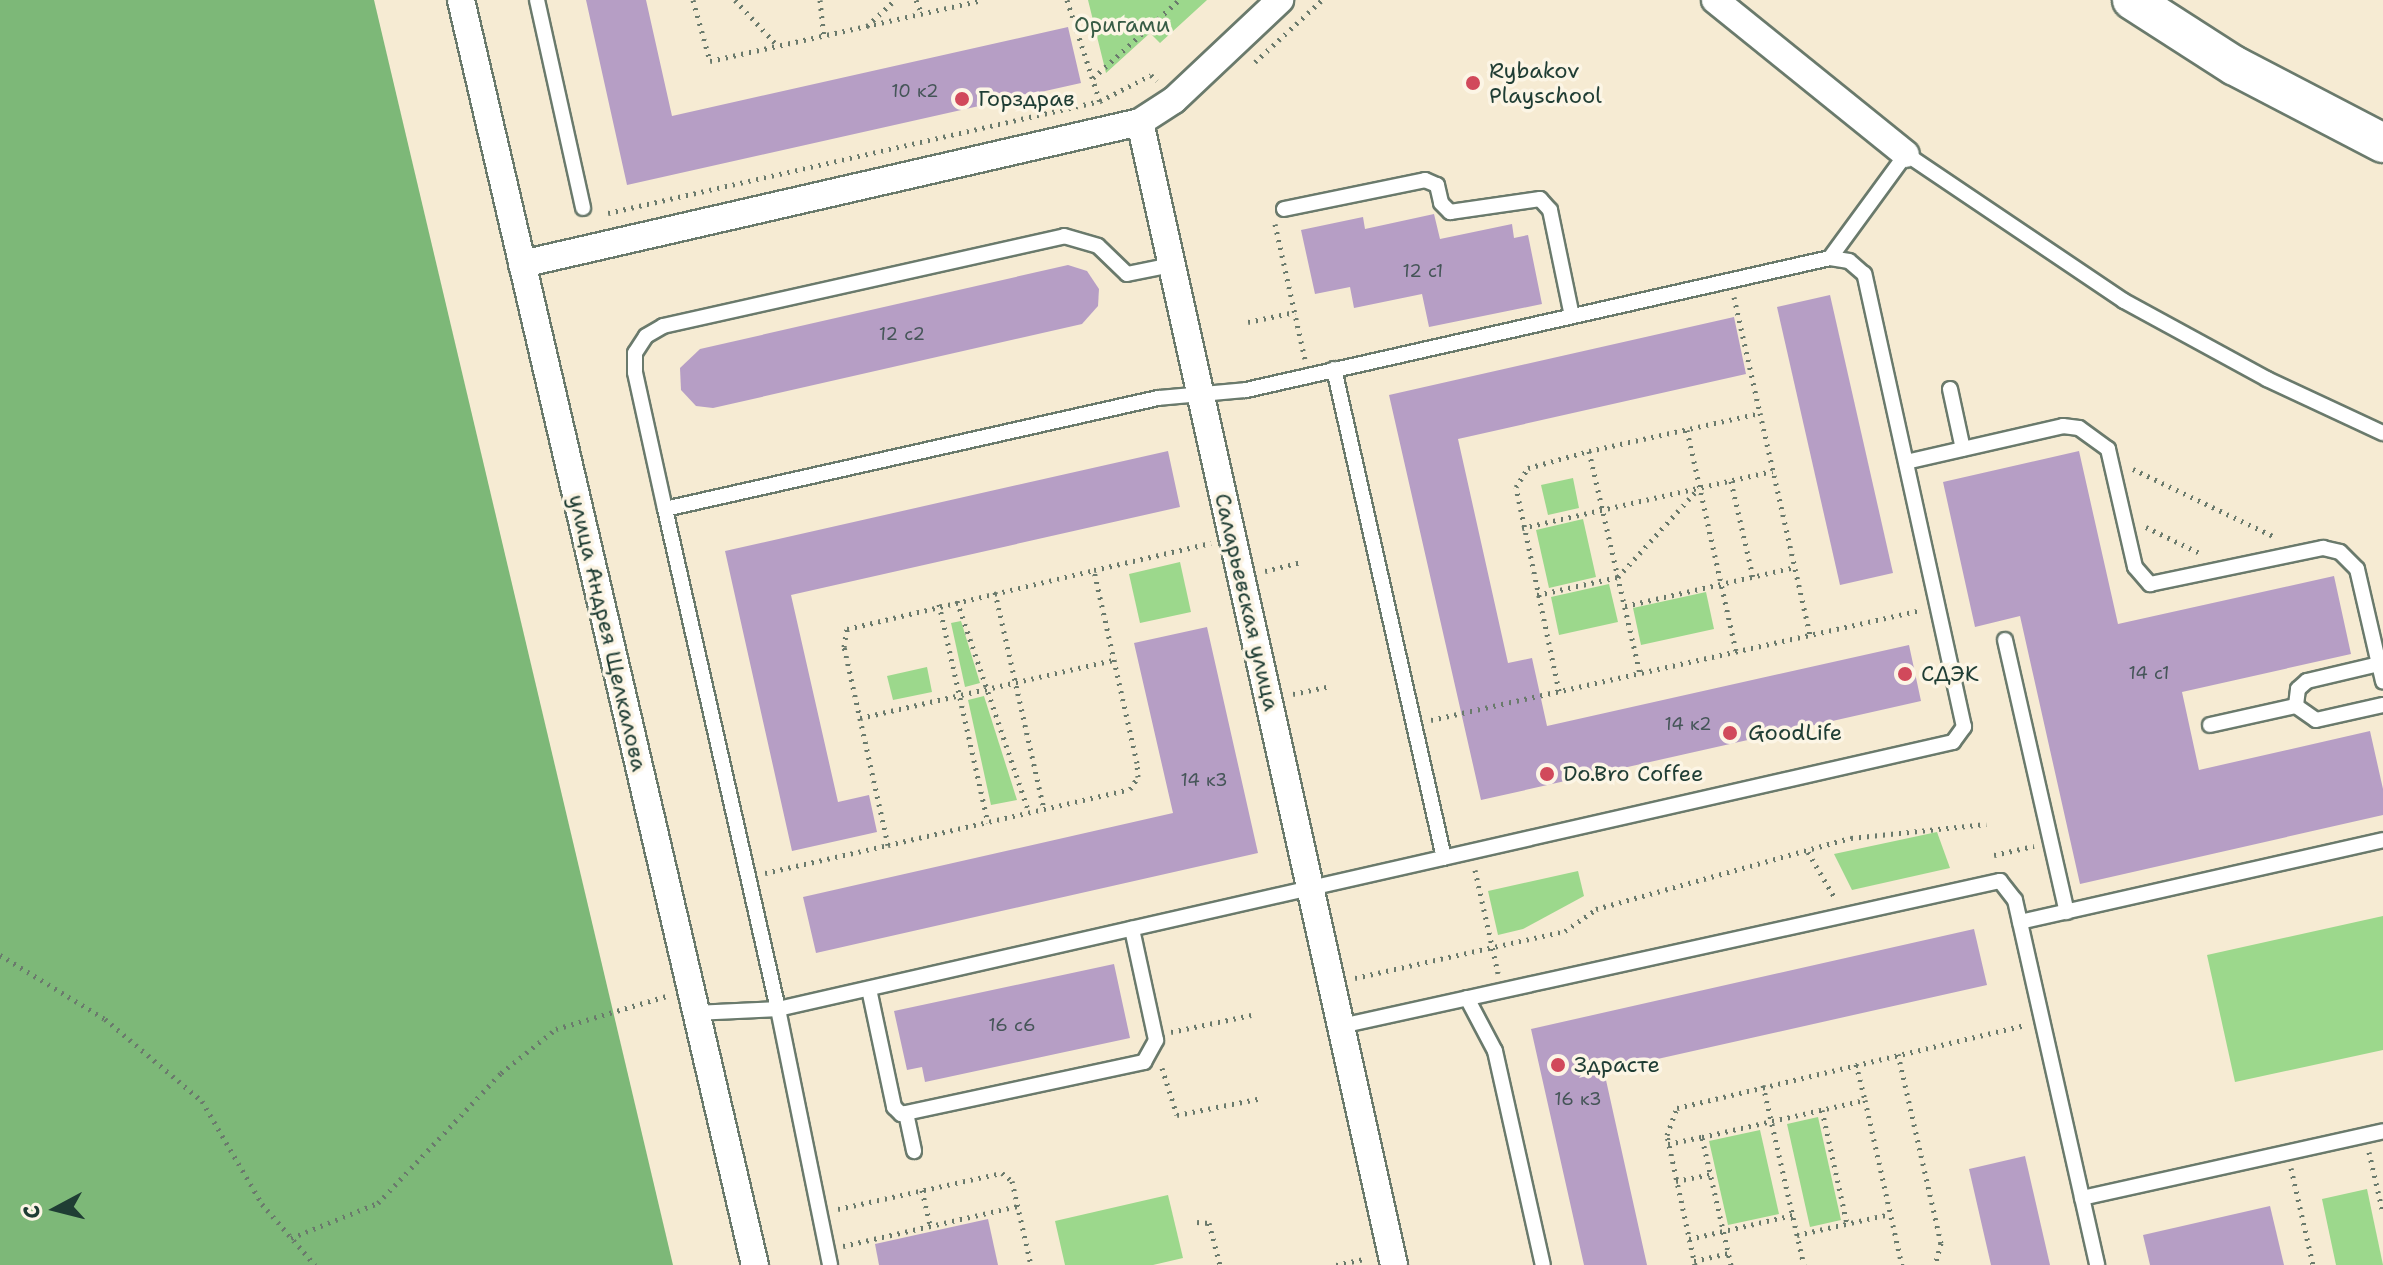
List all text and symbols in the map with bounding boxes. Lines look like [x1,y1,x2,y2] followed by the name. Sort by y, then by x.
[1074,12,1170,38] park label: Оригами
[1489,57,1602,108] place label: Rybakov Playschool
[1464,74,1482,92] marker: Rybakov Playschool
[891,80,939,102] house number: 10 к2
[978,86,1074,112] place label: Горздрав
[953,90,971,108] marker: Горздрав
[1403,260,1443,282] house number: 12 с1
[879,323,925,345] house number: 12 с2
[1209,491,1285,713] street label: Саларьевская улица
[563,492,653,774] street label: улица Андрея Щелкалова
[1921,661,1979,687] place label: СДЭК
[2129,662,2169,684] house number: 14 с1
[1896,665,1914,683] marker: СДЭК
[1664,713,1712,735] house number: 14 к2
[1748,720,1842,746] place label: GoodLife
[1719,722,1741,744] marker: GoodLife
[1563,761,1703,787] place label: Do.Bro Coffee
[1538,765,1556,783] marker: Do.Bro Coffee
[1180,769,1228,791] house number: 14 к3
[988,1014,1036,1036] house number: 16 с6
[1574,1052,1660,1078] place label: Здрасте
[1549,1056,1567,1074] marker: Здрасте
[1554,1088,1602,1110] house number: 16 к3
[16,1169,96,1249] north arrow
[16,1204,47,1220] text: С

